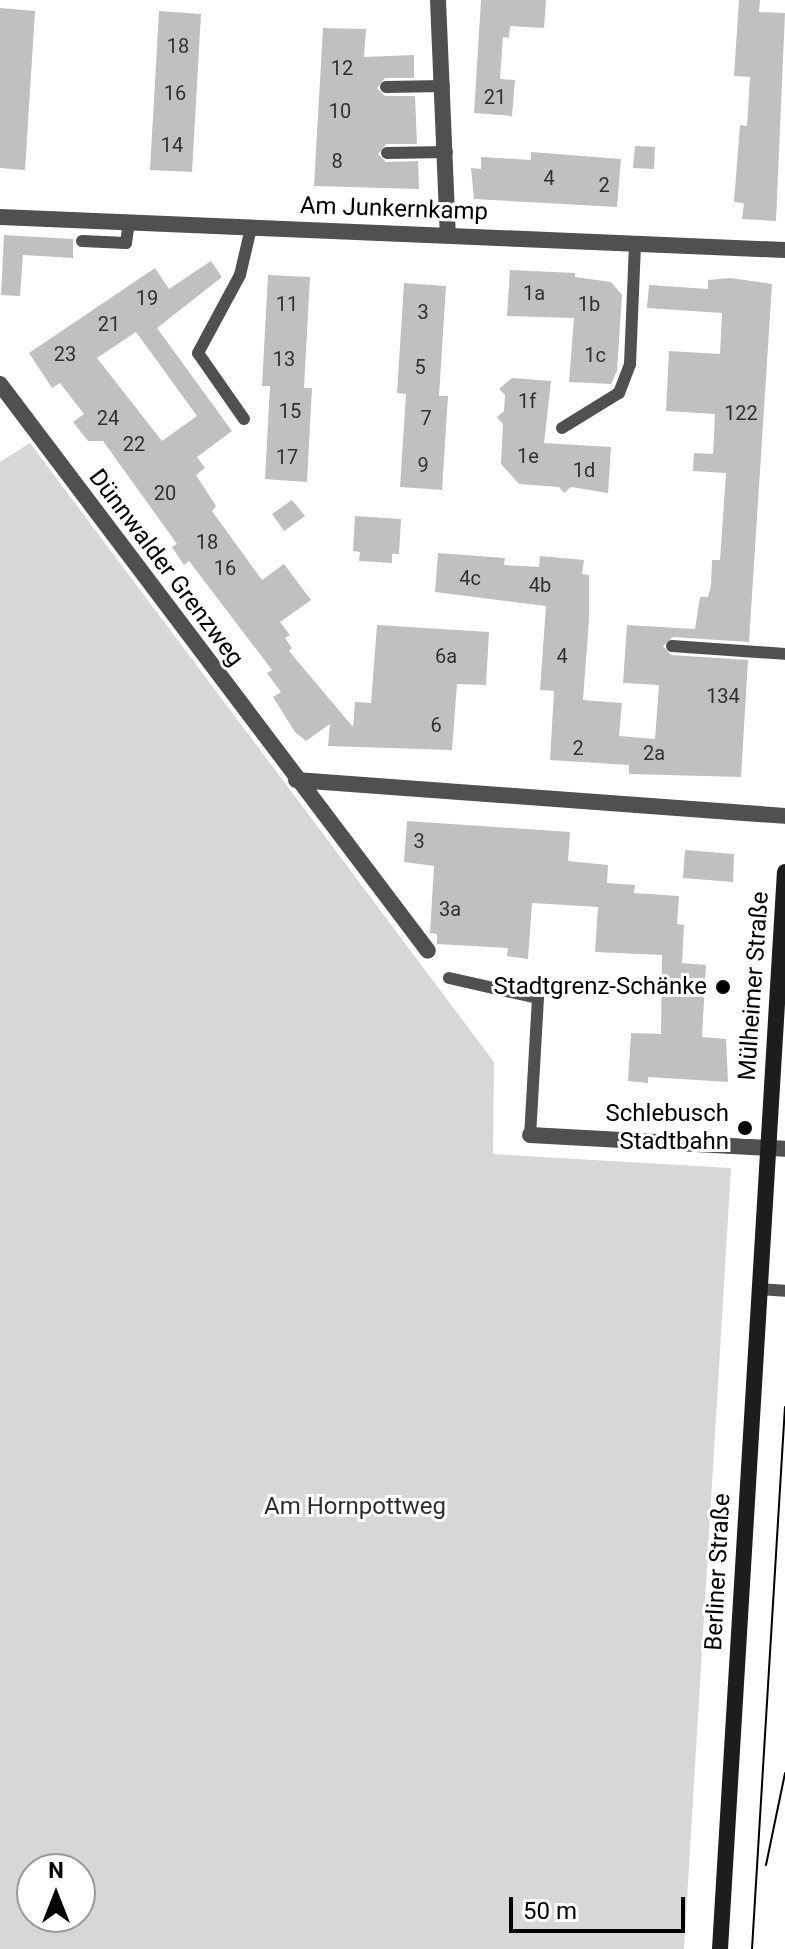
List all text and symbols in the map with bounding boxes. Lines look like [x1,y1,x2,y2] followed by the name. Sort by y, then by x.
[167,34,189,58] house number: 18
[331,56,353,80] house number: 12
[164,81,186,105] house number: 16
[484,85,506,109] house number: 21
[329,99,351,123] house number: 10
[161,133,183,157] house number: 14
[331,149,343,173] house number: 8
[543,166,555,190] house number: 4
[598,173,610,197] house number: 2
[299,191,489,227] street label: Am Junkernkamp
[523,281,545,305] house number: 1a
[136,286,158,310] house number: 19
[276,292,298,316] house number: 11
[578,292,600,316] house number: 1b
[417,300,429,324] house number: 3
[98,312,120,336] house number: 21
[54,342,76,366] house number: 23
[584,343,606,367] house number: 1c
[273,347,295,371] house number: 13
[414,355,426,379] house number: 5
[518,389,536,413] house number: 1f
[279,399,301,423] house number: 15
[724,401,758,425] house number: 122
[97,406,119,430] house number: 24
[420,406,432,430] house number: 7
[123,432,145,456] house number: 22
[517,444,539,468] house number: 1e
[276,445,298,469] house number: 17
[417,453,429,477] house number: 9
[573,458,595,482] house number: 1d
[83,464,249,672] street label: Dünnwalder Grenzweg
[154,481,176,505] house number: 20
[196,530,218,554] house number: 18
[214,556,236,580] house number: 16
[459,566,481,590] house number: 4c
[529,573,551,597] house number: 4b
[435,644,457,668] house number: 6a
[556,644,568,668] house number: 4
[706,684,740,708] house number: 134
[430,713,442,737] house number: 6
[572,736,584,760] house number: 2
[643,741,665,765] house number: 2a
[413,829,425,853] house number: 3
[733,890,775,1082] street label: Mülheimer Straße
[439,897,461,921] house number: 3a
[494,973,707,1001] place label: Stadtgrenz-Schänke
[714,978,732,996] marker: Stadtgrenz-Schänke
[606,1100,729,1156] place label: Schlebusch Stadtbahn
[736,1119,754,1137] marker: Schlebusch Stadtbahn
[264,1493,446,1521] park label: Am Hornpottweg
[700,1493,736,1651] street label: Berliner Straße
[16,1853,96,1933] north arrow
[48,1858,64,1883] text: N
[513,1881,689,1931] scale bar
[523,1897,577,1925] text: 50 m

